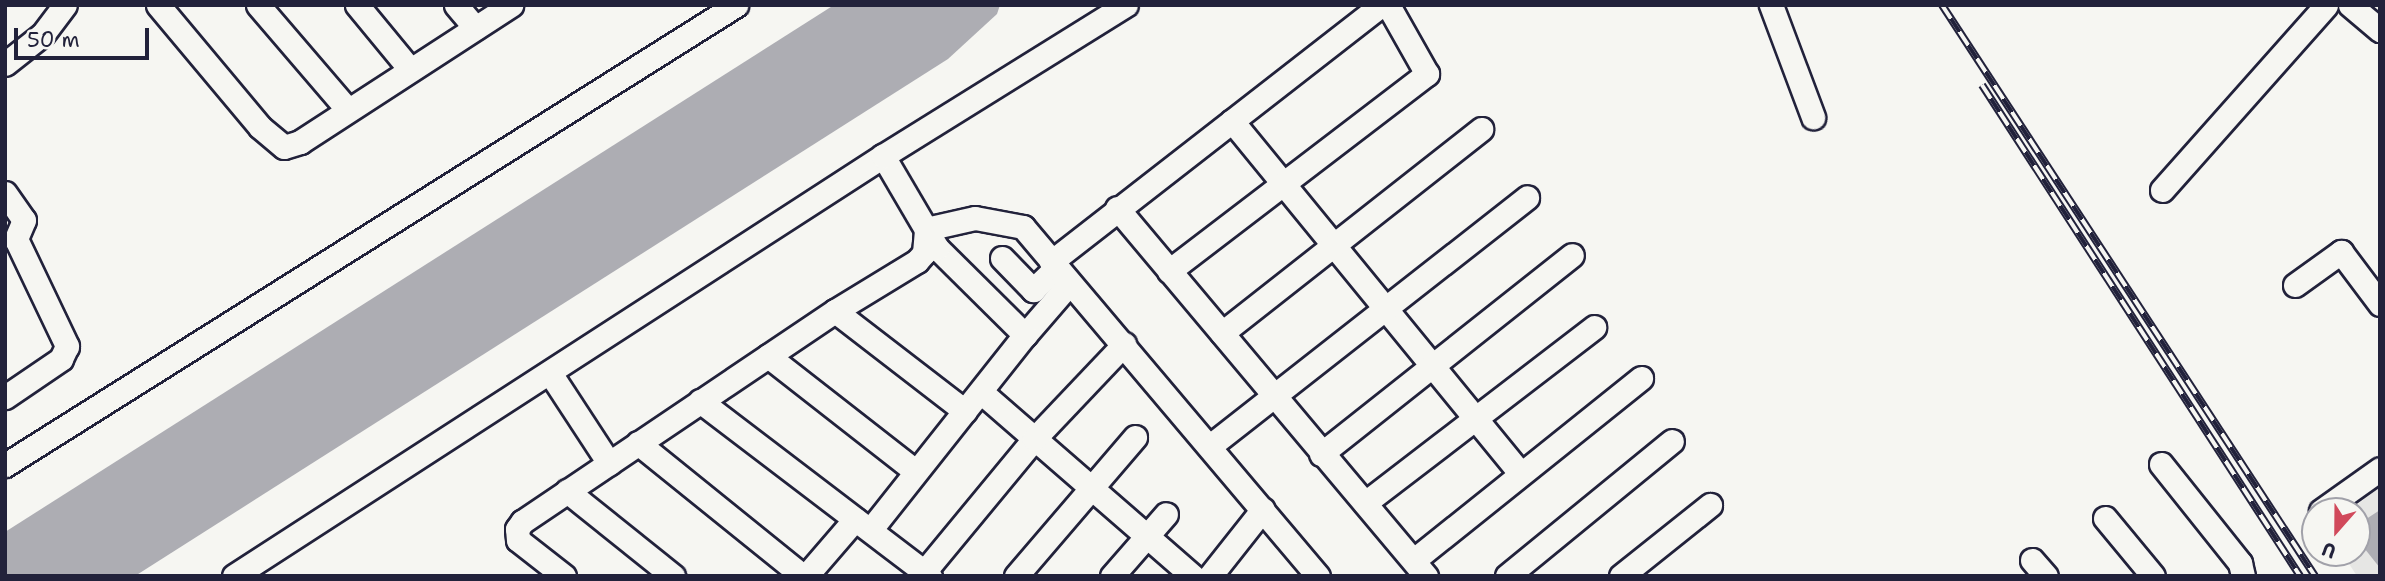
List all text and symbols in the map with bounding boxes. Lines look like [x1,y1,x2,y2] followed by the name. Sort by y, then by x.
[18,14,152,58] scale bar
[27,26,80,54] text: 50 m
[2301,497,2371,567] north arrow
[2318,536,2340,564] text: U

